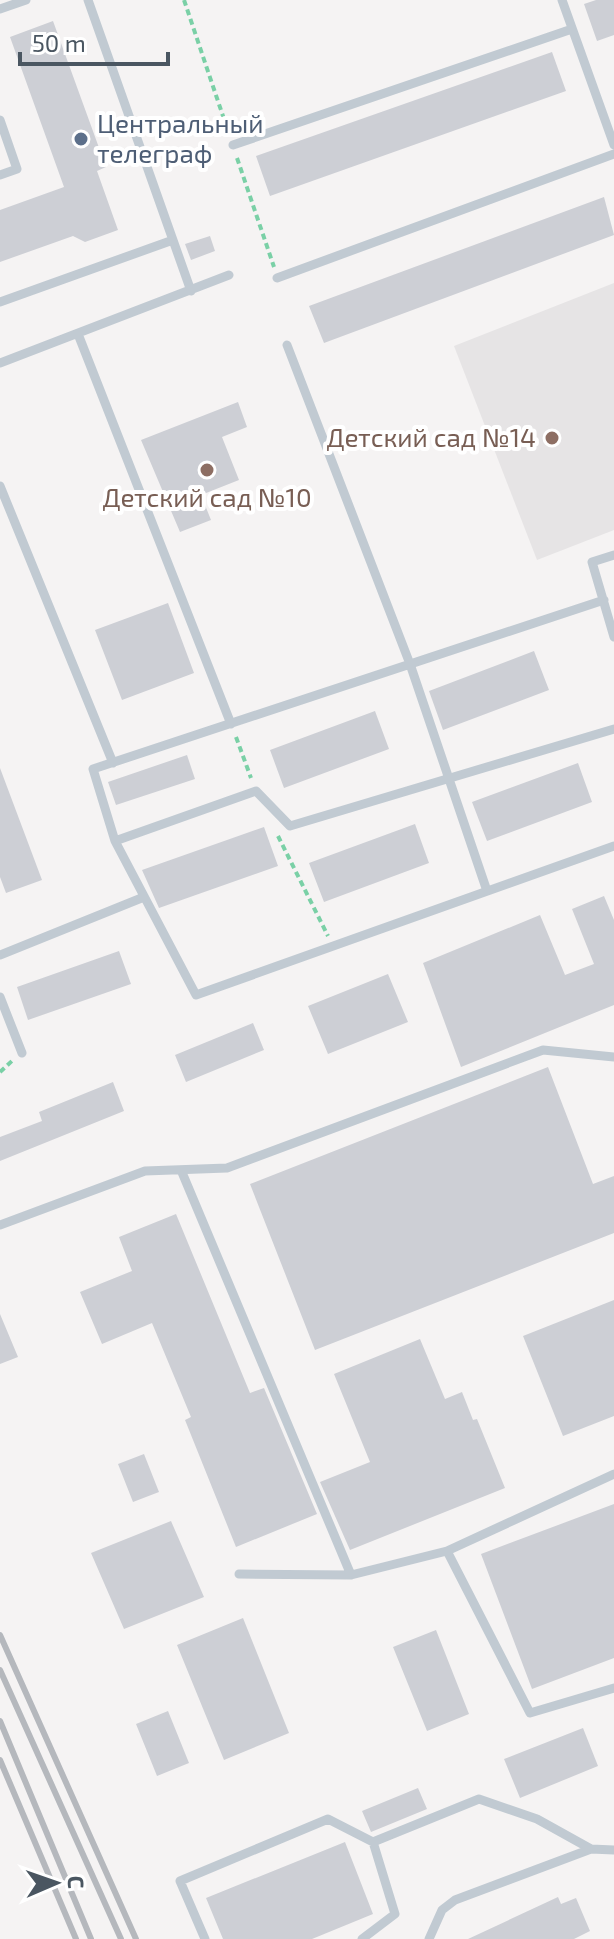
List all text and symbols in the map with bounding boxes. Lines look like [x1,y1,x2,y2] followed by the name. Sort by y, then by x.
[20,16,168,66] scale bar
[32,28,86,57] text: 50 m
[97,107,264,168] place label: Центральный телеграф
[72,130,90,148] marker: Центральный телеграф
[327,421,536,452] place label: Детский сад №14
[543,429,561,447] marker: Детский сад №14
[198,461,216,479] marker: Детский сад №10
[102,481,312,512] place label: Детский сад №10
[16,1843,96,1923] north arrow
[64,1875,90,1889] text: С

